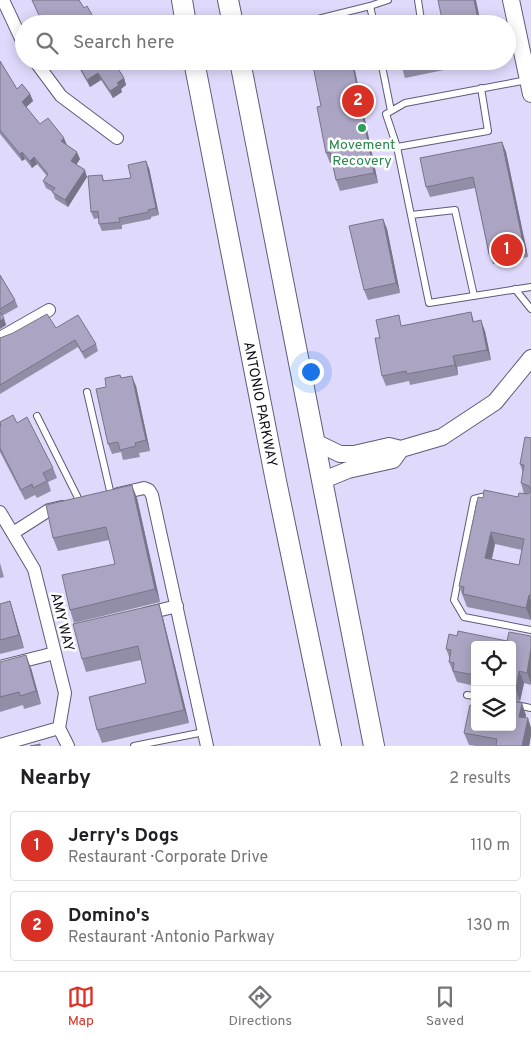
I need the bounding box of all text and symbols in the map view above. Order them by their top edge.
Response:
search box [15,15,516,70]
icon: search [33,29,61,57]
text: Search here [73,31,175,55]
pin: 2 [342,82,374,120]
marker: Movement Recovery [356,122,368,134]
place label: Movement Recovery [329,137,395,170]
pin: 1 [491,231,523,269]
street label: ANTONIO PARKWAY [239,340,280,468]
your location [298,359,324,385]
street label: AMY WAY [46,591,77,654]
map controls [471,641,516,731]
button: locate [471,641,516,686]
button: layers [471,686,516,731]
text: Nearby [20,765,91,792]
text: 2 results [449,769,511,789]
text: Jerry's Dogs [68,824,179,848]
text: 1 [34,836,40,856]
text: 110 m [470,836,510,856]
text: Restaurant · Corporate Drive [68,848,268,868]
text: Domino's [68,904,150,928]
text: 2 [32,916,42,936]
text: 130 m [467,916,510,936]
text: Restaurant · Antonio Parkway [68,928,275,948]
tab: Map [67,983,95,1030]
tab: Directions [228,983,292,1030]
tab: Saved [426,983,464,1030]

